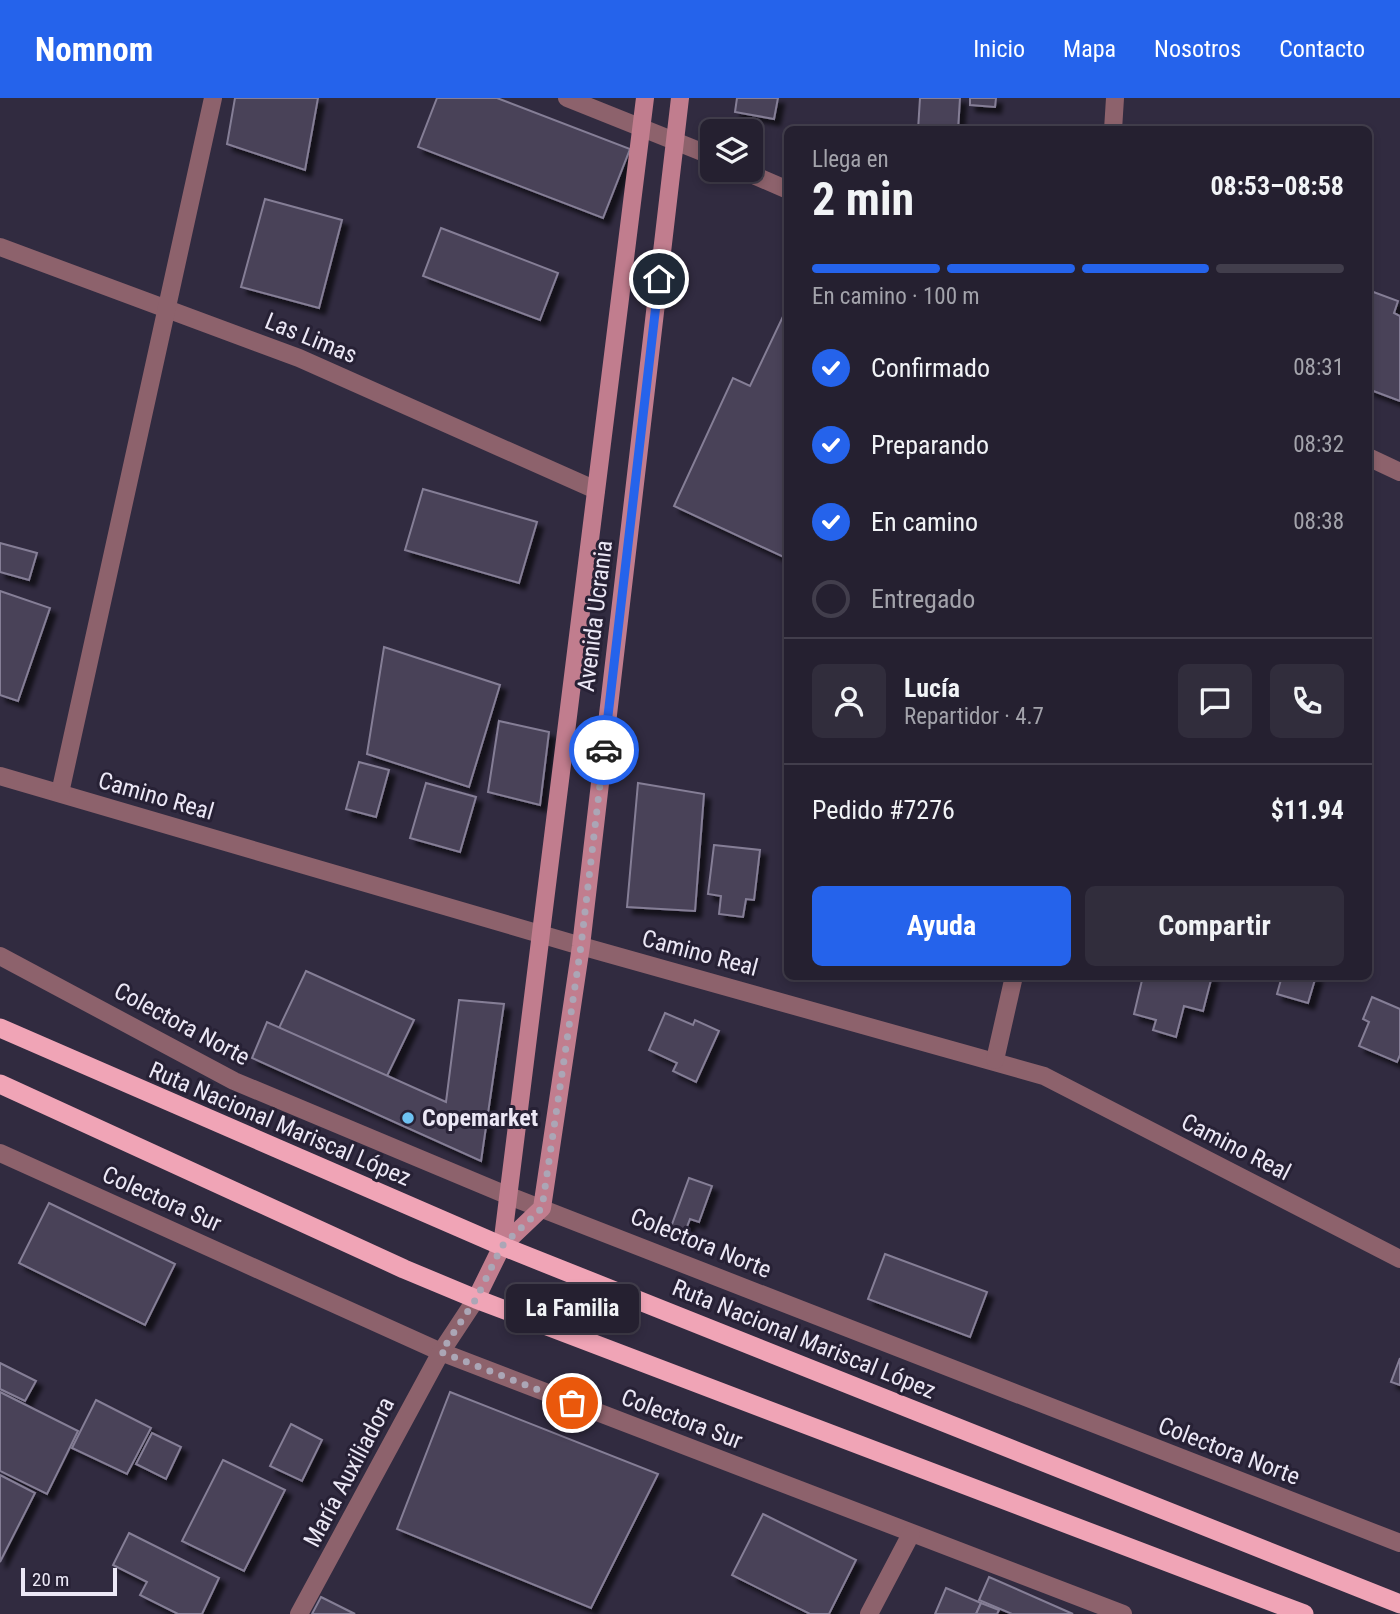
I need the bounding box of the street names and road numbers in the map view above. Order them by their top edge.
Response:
street label: Las Limas [261,307,361,369]
street label: Avenida Ucrania [572,539,618,693]
street label: Camino Real [95,766,217,826]
street label: Camino Real [639,924,761,982]
street label: Colectora Norte [109,977,255,1071]
street label: Ruta Nacional Mariscal López [145,1056,415,1192]
street label: Camino Real [1177,1108,1295,1186]
street label: Colectora Sur [98,1160,226,1238]
street label: Colectora Norte [626,1202,776,1284]
street label: Ruta Nacional Mariscal López [668,1273,940,1405]
street label: Colectora Sur [617,1383,747,1455]
street label: María Auxiliadora [298,1392,400,1552]
street label: Colectora Norte [1154,1411,1304,1491]

